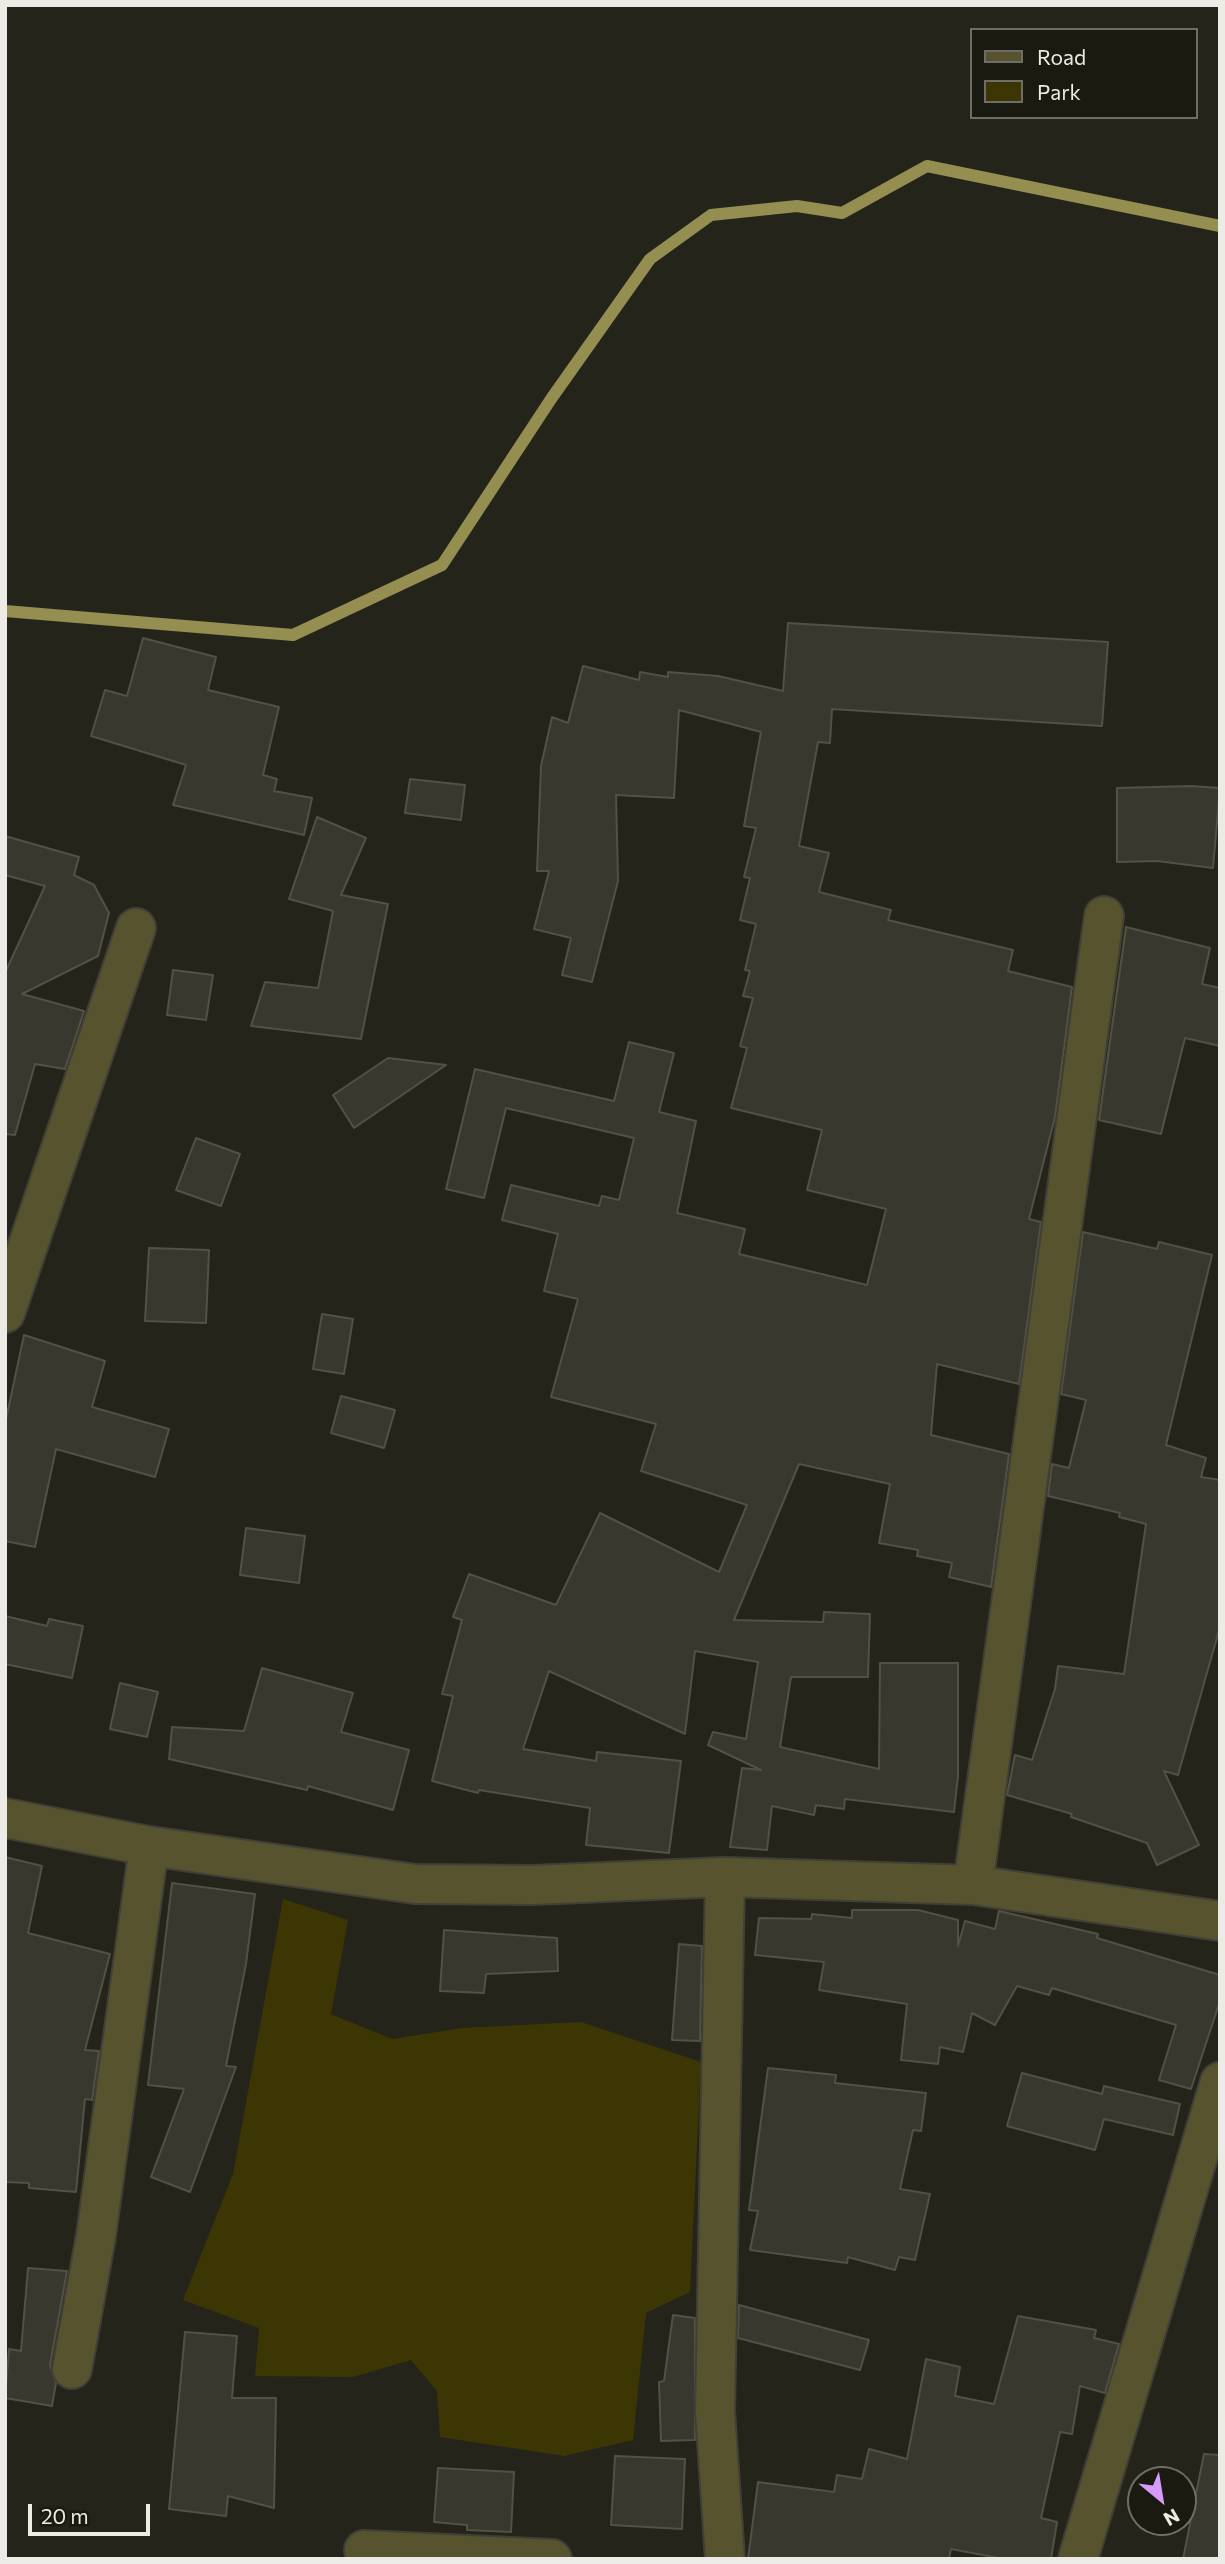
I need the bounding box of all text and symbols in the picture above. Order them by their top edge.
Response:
legend [970,28,1197,119]
text: Road [1037,44,1086,69]
text: Park [1037,79,1081,104]
north arrow [1127,2466,1197,2536]
scale bar [32,2490,154,2534]
text: 20 m [41,2503,89,2528]
text: N [1160,2504,1184,2531]

